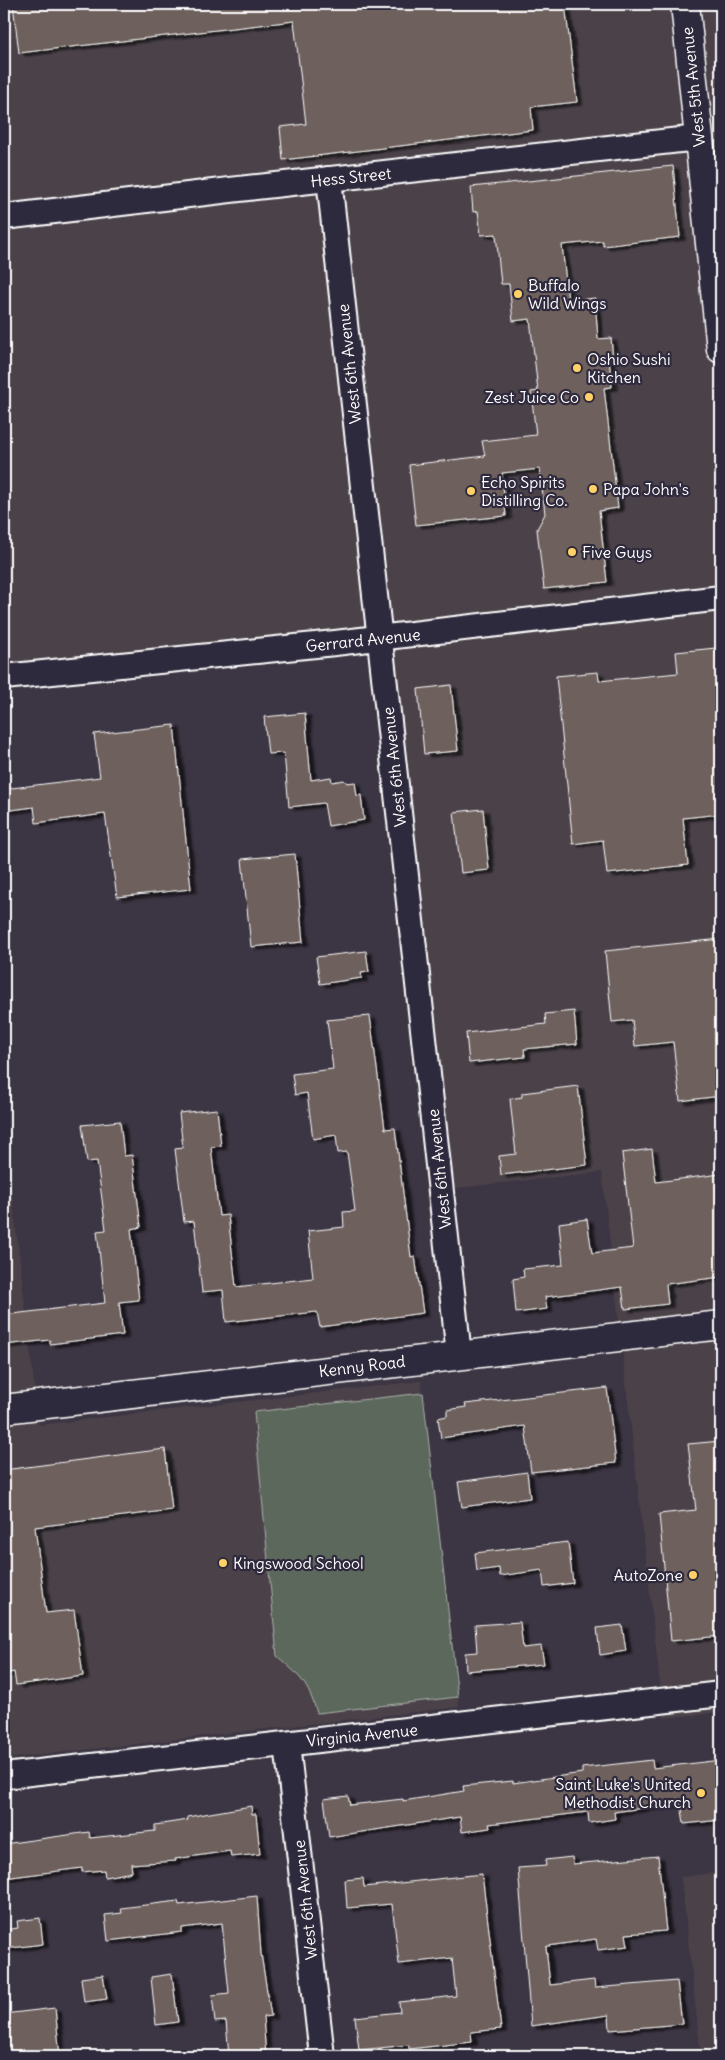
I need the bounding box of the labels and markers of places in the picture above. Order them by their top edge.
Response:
place label: Buffalo Wild Wings [528,275,607,313]
marker: Buffalo Wild Wings [512,288,524,300]
place label: Oshio Sushi Kitchen [587,349,671,387]
marker: Oshio Sushi Kitchen [571,362,583,374]
place label: Zest Juice Co [485,387,579,407]
marker: Zest Juice Co [583,391,595,403]
place label: Echo Spirits Distilling Co. [481,472,568,510]
place label: Papa John's [603,479,689,499]
marker: Papa John's [587,483,599,495]
marker: Echo Spirits Distilling Co. [465,485,477,497]
place label: Five Guys [582,542,652,562]
marker: Five Guys [566,546,578,558]
place label: Kingswood School [233,1553,364,1573]
marker: Kingswood School [217,1557,229,1569]
place label: AutoZone [614,1565,683,1585]
marker: AutoZone [687,1569,699,1581]
place label: Saint Luke's United Methodist Church [556,1774,691,1812]
marker: Saint Luke's United Methodist Church [695,1787,707,1799]

